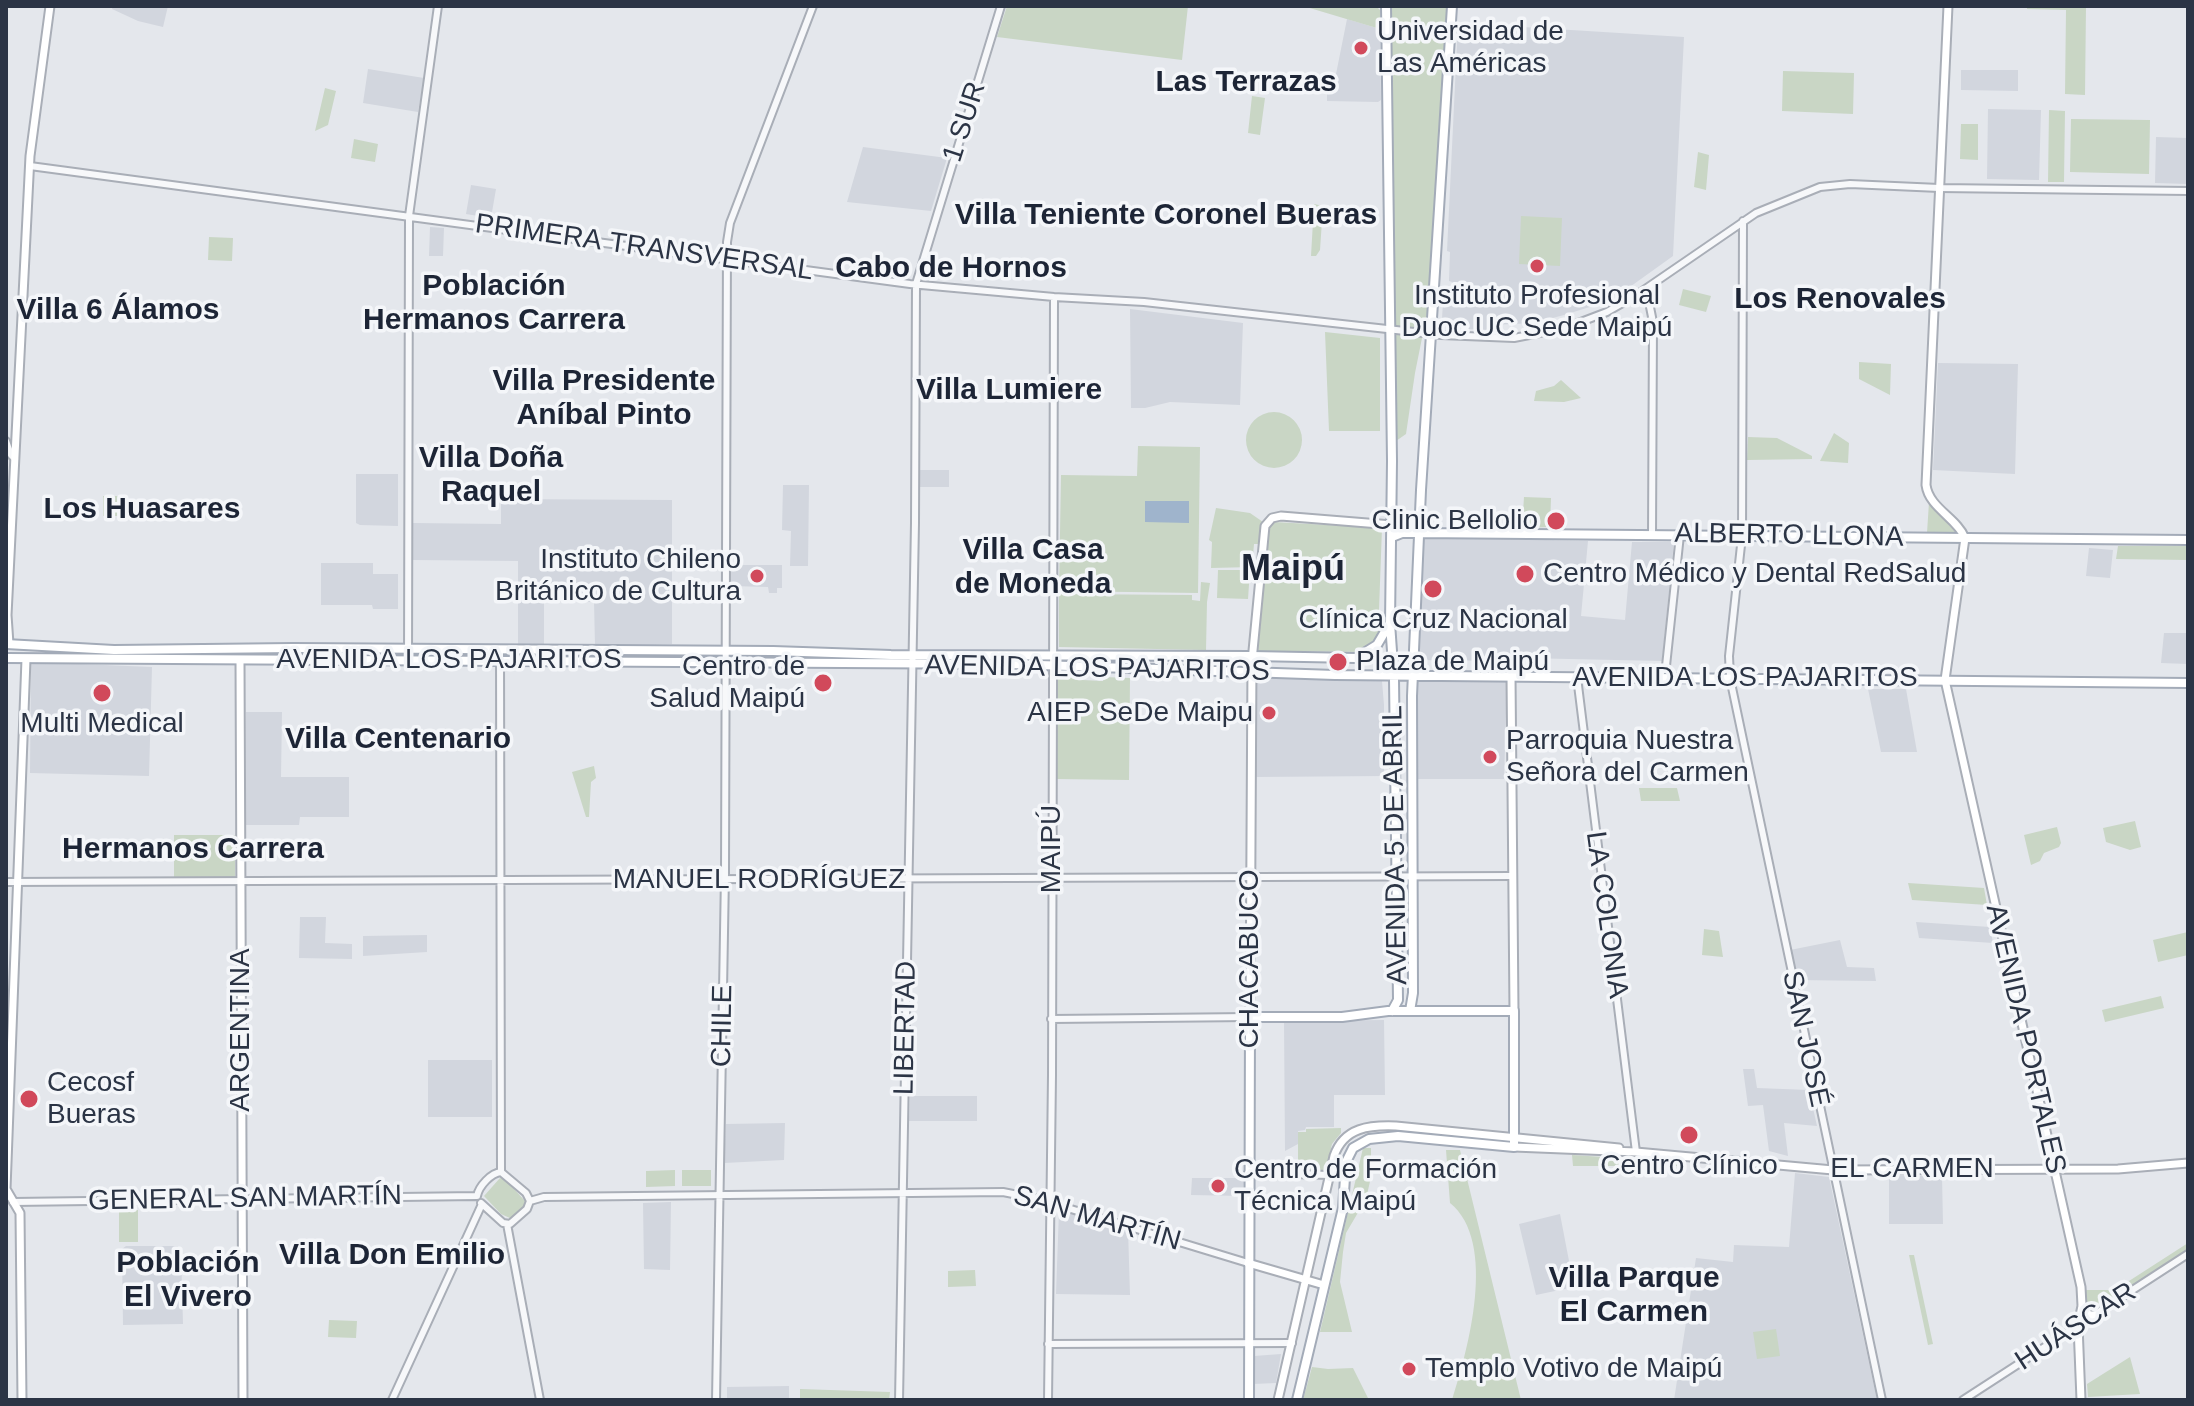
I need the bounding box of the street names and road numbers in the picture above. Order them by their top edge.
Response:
street label: 1 SUR [936,78,994,166]
street label: PRIMERA TRANSVERSAL [473,208,815,288]
street label: ALBERTO LLONA [1674,517,1904,555]
street label: AVENIDA LOS PAJARITOS [276,643,622,677]
street label: AVENIDA LOS PAJARITOS [924,649,1270,689]
street label: AVENIDA LOS PAJARITOS [1572,661,1918,695]
street label: AVENIDA 5 DE ABRIL [1377,705,1415,985]
street label: MAIPÚ [1035,805,1069,893]
street label: LA COLONIA [1578,829,1634,1001]
street label: MANUEL RODRÍGUEZ [613,863,905,897]
street label: CHACABUCO [1233,870,1267,1048]
street label: AVENIDA PORTALES [1978,901,2072,1177]
street label: ARGENTINA [224,948,258,1112]
street label: LIBERTAD [888,961,924,1095]
street label: SAN JOSÉ [1774,968,1836,1110]
street label: CHILE [705,984,741,1068]
street label: EL CARMEN [1830,1152,1994,1186]
street label: GENERAL SAN MARTÍN [88,1179,402,1219]
street label: SAN MARTÍN [1010,1179,1184,1259]
street label: HUÁSCAR [2009,1276,2143,1378]

